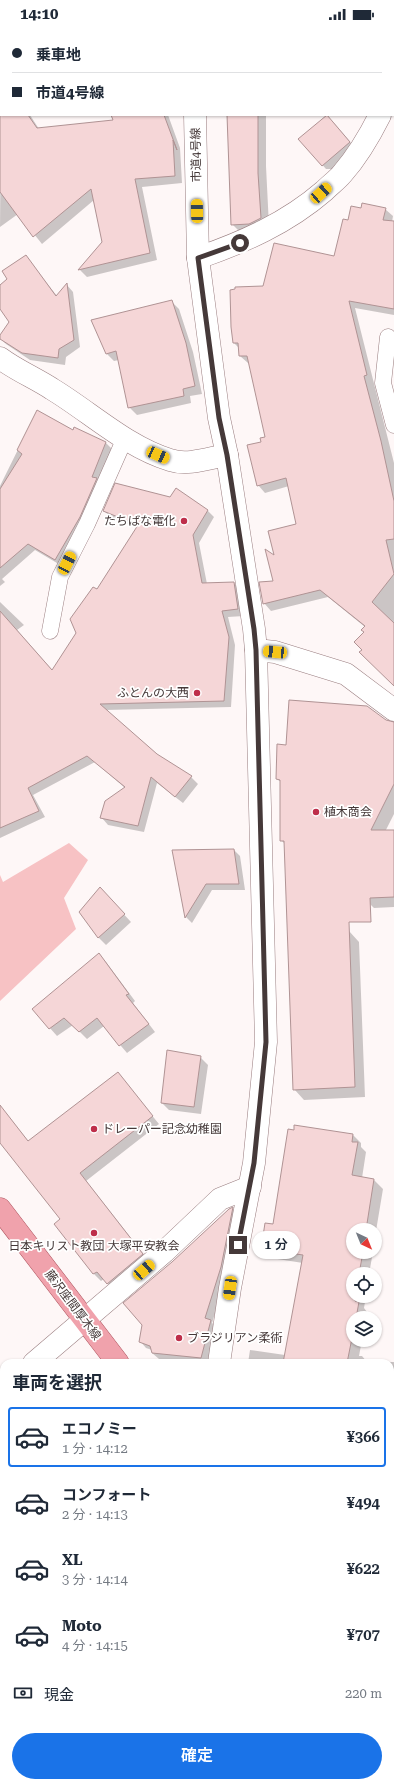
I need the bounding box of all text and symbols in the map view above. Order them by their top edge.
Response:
text: 14:10 [20,5,58,23]
text: 乗車地 [36,46,81,64]
text: 市道4号線 [36,84,104,102]
street label: 市道4号線 [189,128,203,182]
car [308,181,334,205]
car [191,199,203,223]
route start [231,234,249,252]
car [145,445,171,465]
place label: たちばな電化 [104,514,176,528]
marker: たちばな電化 [179,516,189,526]
car [56,550,78,576]
car [263,645,287,659]
place label: ふとんの大西 [117,686,189,700]
marker: ふとんの大西 [192,688,202,698]
place label: 植木商会 [324,805,372,819]
marker: 植木商会 [311,807,321,817]
place label: ドレーパー記念幼稚園 [102,1122,222,1136]
marker: ドレーパー記念幼稚園 [89,1124,99,1134]
north arrow [346,1223,382,1259]
map controls [346,1223,382,1347]
marker: 日本キリスト教団 大塚平安教会 [89,1228,99,1238]
callout: 1 分 [252,1231,300,1259]
route end [229,1236,247,1254]
text: 1 分 [264,1237,288,1252]
place label: 日本キリスト教団 大塚平安教会 [8,1239,180,1253]
car [131,1258,157,1282]
street label: 藤沢座間厚木線 [42,1267,104,1343]
button: locate [346,1267,382,1303]
car [222,1275,238,1301]
button: layers [346,1311,382,1347]
place label: ブラジリアン柔術 [187,1331,282,1345]
marker: ブラジリアン柔術 [174,1333,184,1343]
text: 車両を選択 [12,1372,102,1393]
icon: car [14,1419,50,1455]
text: エコノミー [62,1420,137,1438]
text: ¥366 [346,1428,380,1446]
text: 1 分 · 14:12 [62,1441,128,1456]
icon: car [14,1485,50,1521]
text: コンフォート [62,1486,152,1504]
text: ¥494 [346,1494,380,1512]
text: 2 分 · 14:13 [62,1507,128,1522]
icon: car [14,1551,50,1587]
text: XL [62,1551,83,1569]
text: ¥622 [346,1560,380,1578]
text: 3 分 · 14:14 [62,1572,128,1587]
icon: car [14,1617,50,1653]
text: Moto [62,1617,102,1635]
text: ¥707 [346,1626,380,1644]
text: 4 分 · 14:15 [62,1638,128,1653]
icon: cash [12,1682,34,1704]
text: 現金 [44,1686,74,1704]
text: 220 m [345,1686,382,1701]
button: 確定 [12,1733,382,1779]

